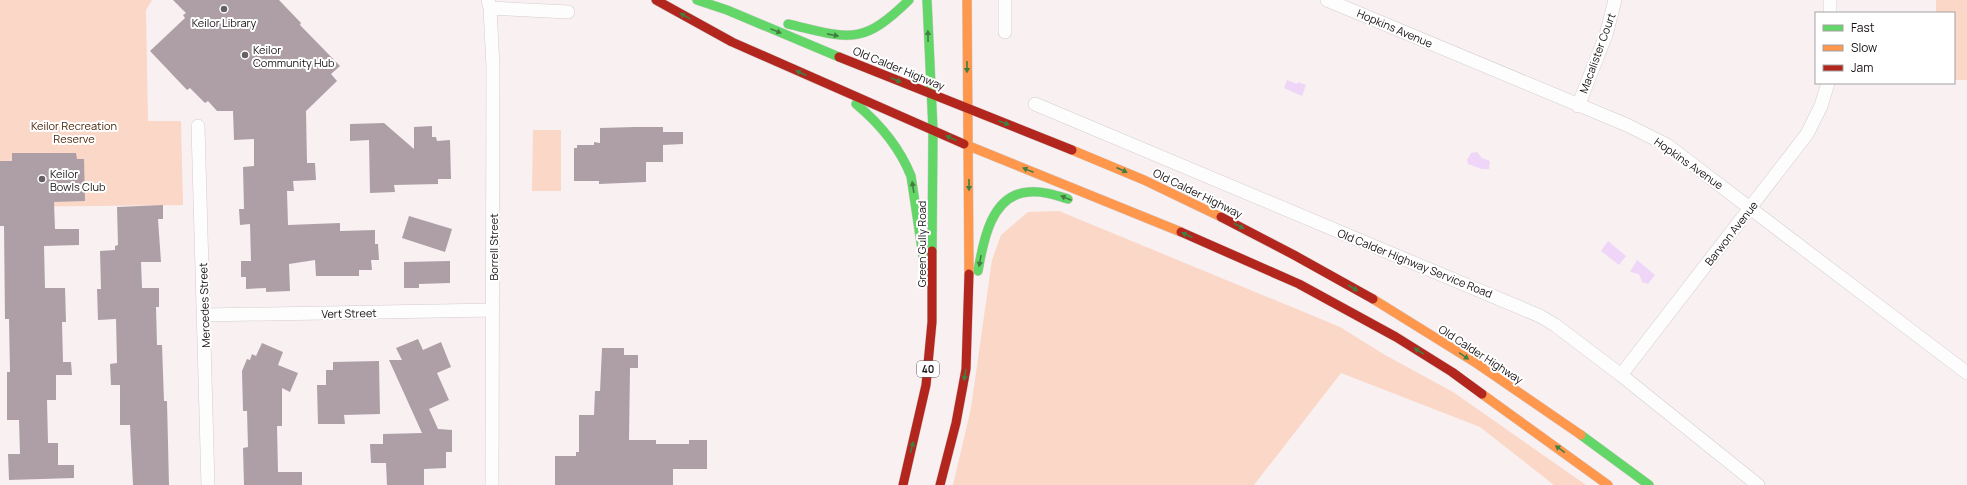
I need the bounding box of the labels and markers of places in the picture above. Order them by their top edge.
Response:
marker: Keilor Library [219,4,229,14]
place label: Keilor Library [192,15,256,30]
place label: Keilor Community Hub [253,42,335,70]
marker: Keilor Community Hub [240,50,250,60]
place label: Keilor Bowls Club [50,166,106,194]
marker: Keilor Bowls Club [37,174,47,184]

